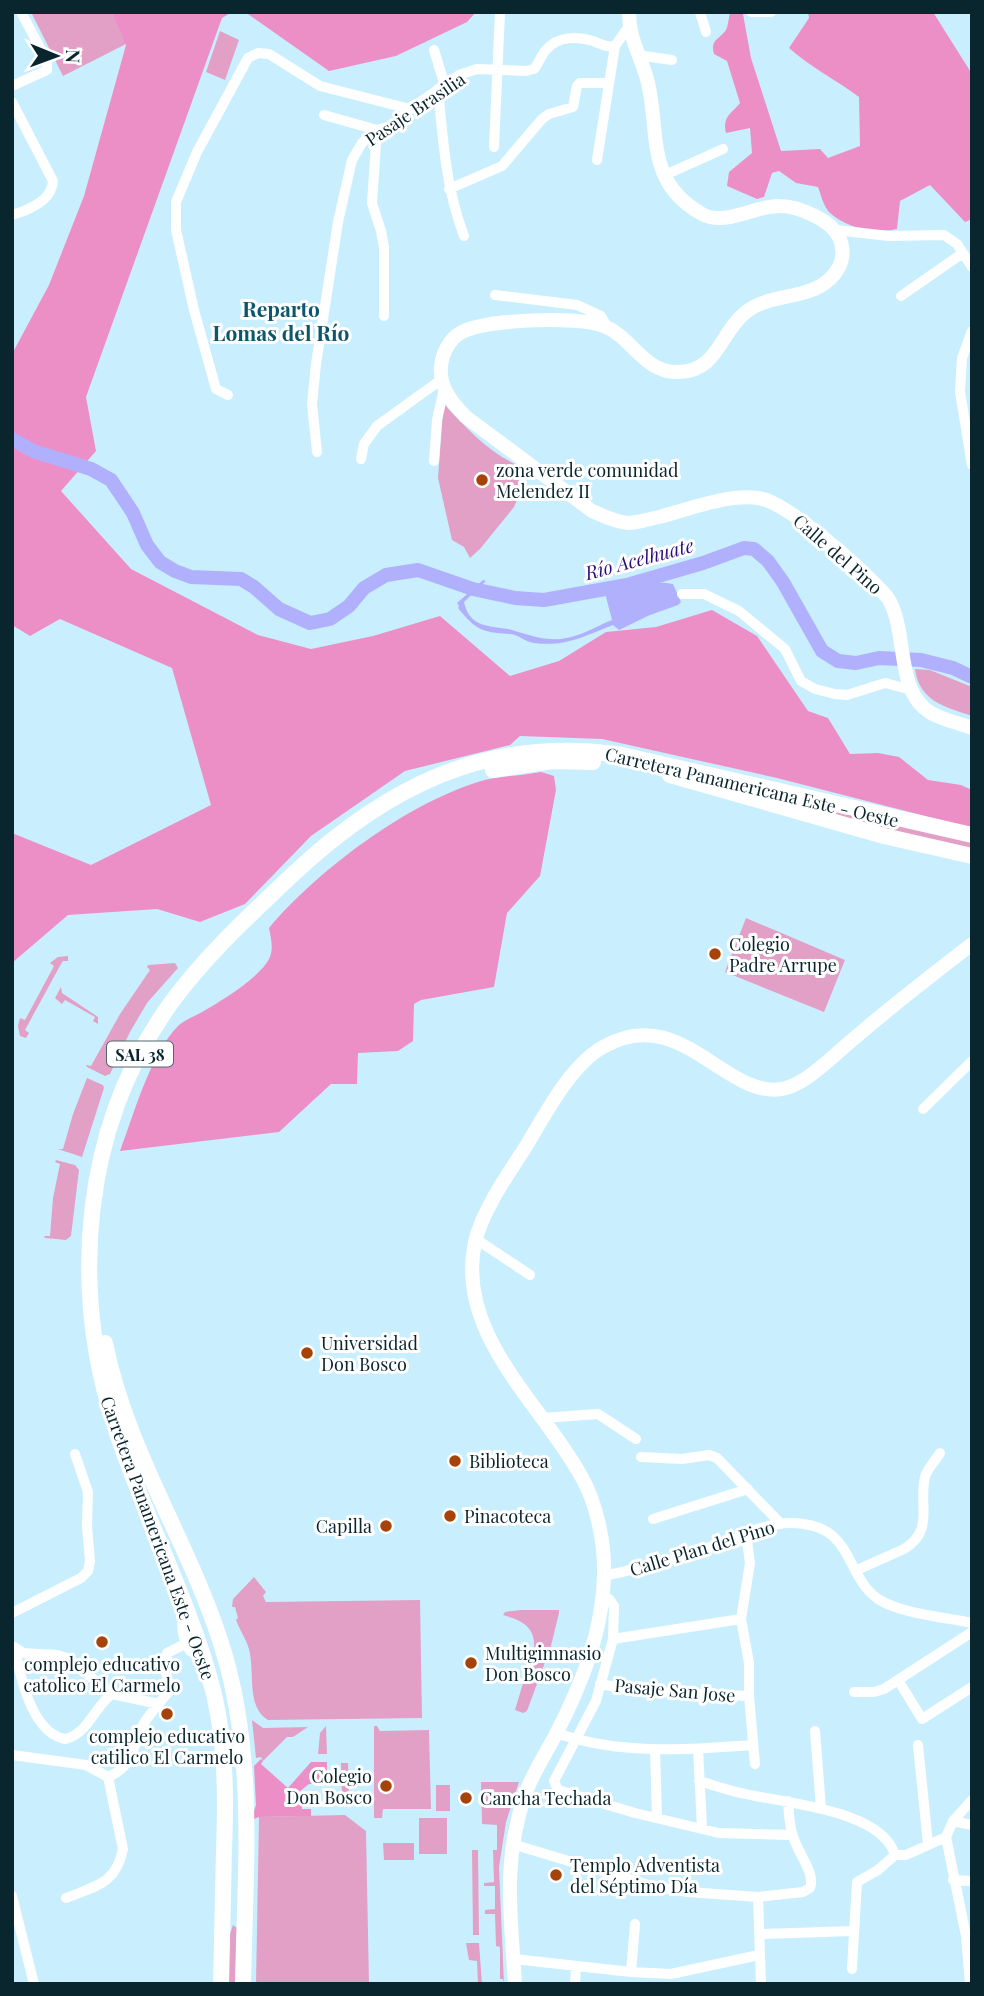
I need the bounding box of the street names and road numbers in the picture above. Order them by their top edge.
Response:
street label: Pasaje Brasilia [360,67,470,151]
street label: Calle del Pino [788,509,888,599]
street label: Carretera Panamericana Este - Oeste [603,742,901,832]
road number: SAL 38 [107,1042,173,1066]
street label: Carretera Panamericana Este - Oeste [95,1393,221,1683]
street label: Calle Plan del Pino [627,1515,778,1581]
street label: Pasaje San Jose [614,1673,736,1707]

